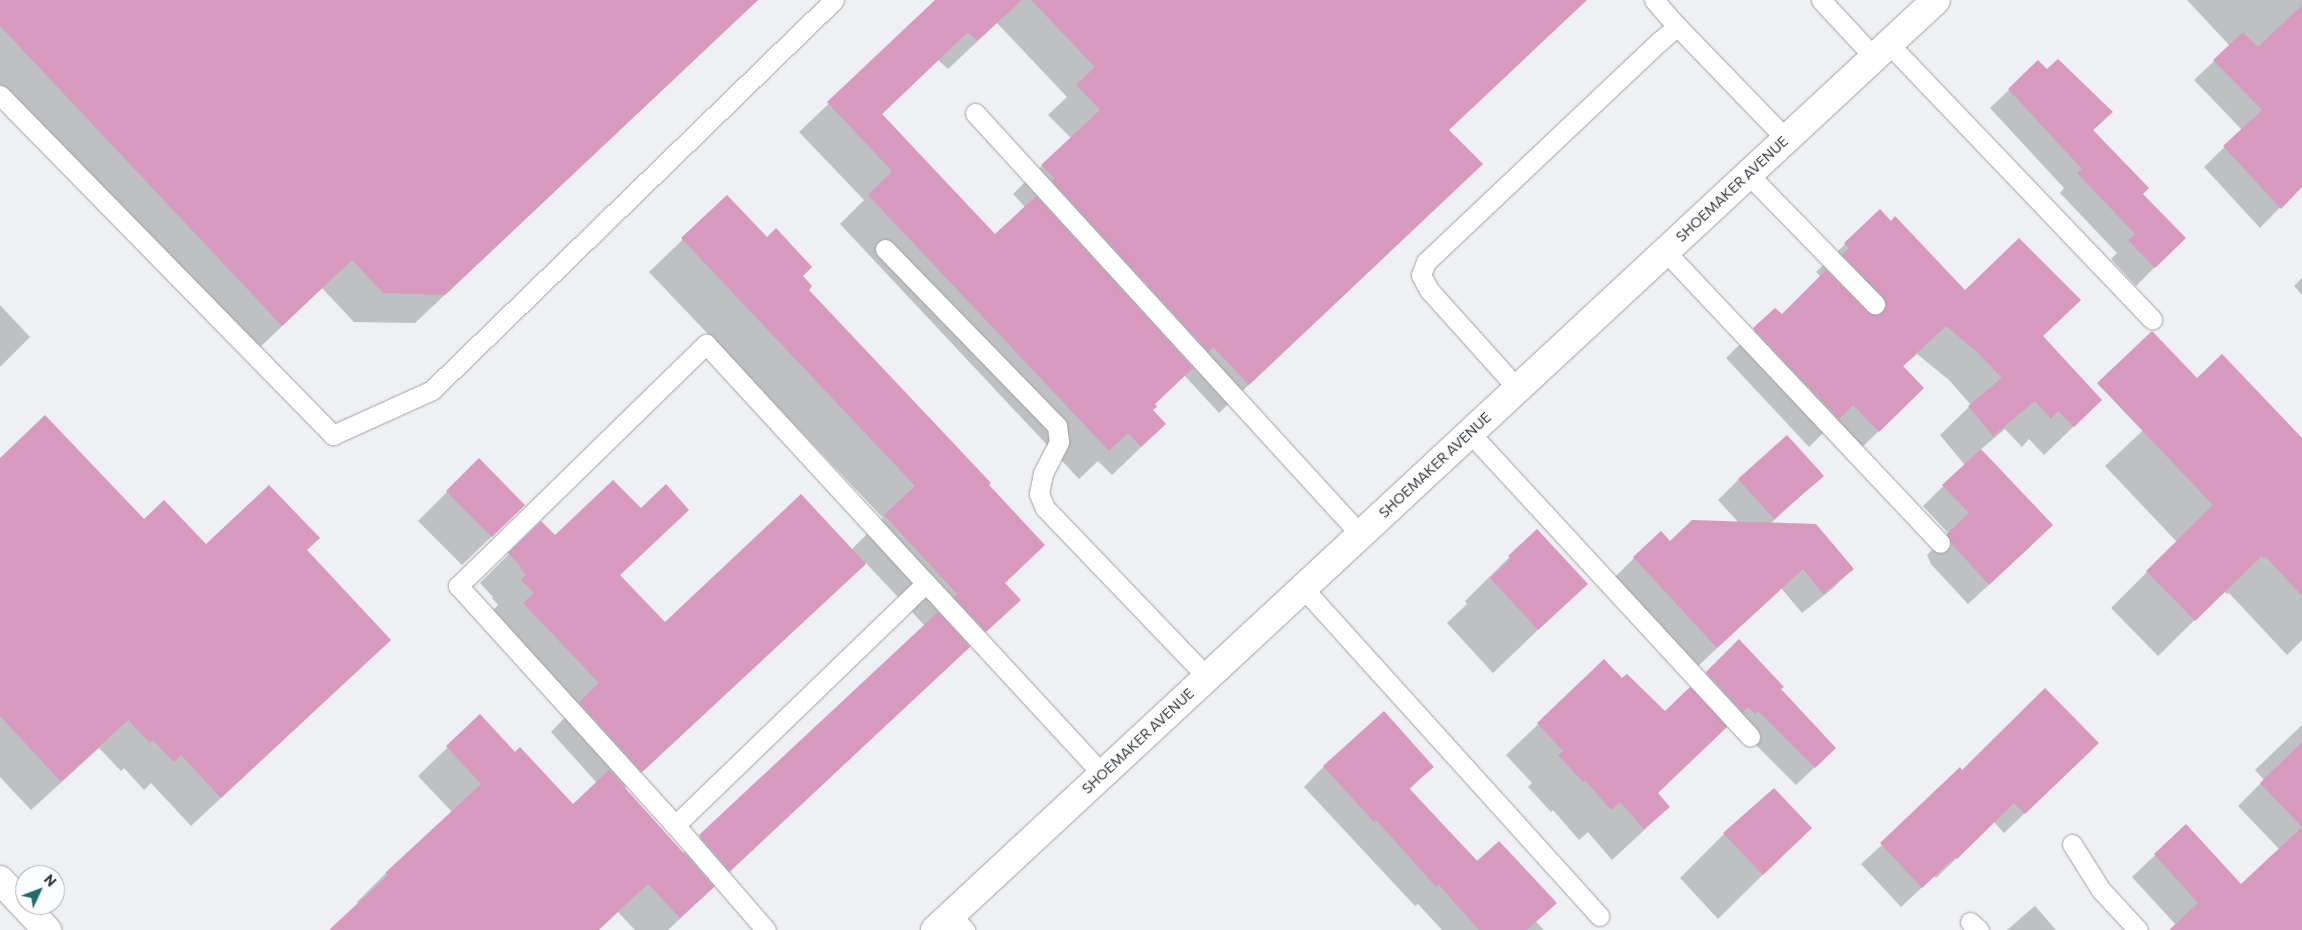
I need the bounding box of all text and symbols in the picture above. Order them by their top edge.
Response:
street label: SHOEMAKER AVENUE [1673,133,1791,245]
street label: SHOEMAKER AVENUE [1376,409,1494,521]
street label: SHOEMAKER AVENUE [1079,685,1197,797]
north arrow [15,865,65,915]
text: N [41,870,60,890]

